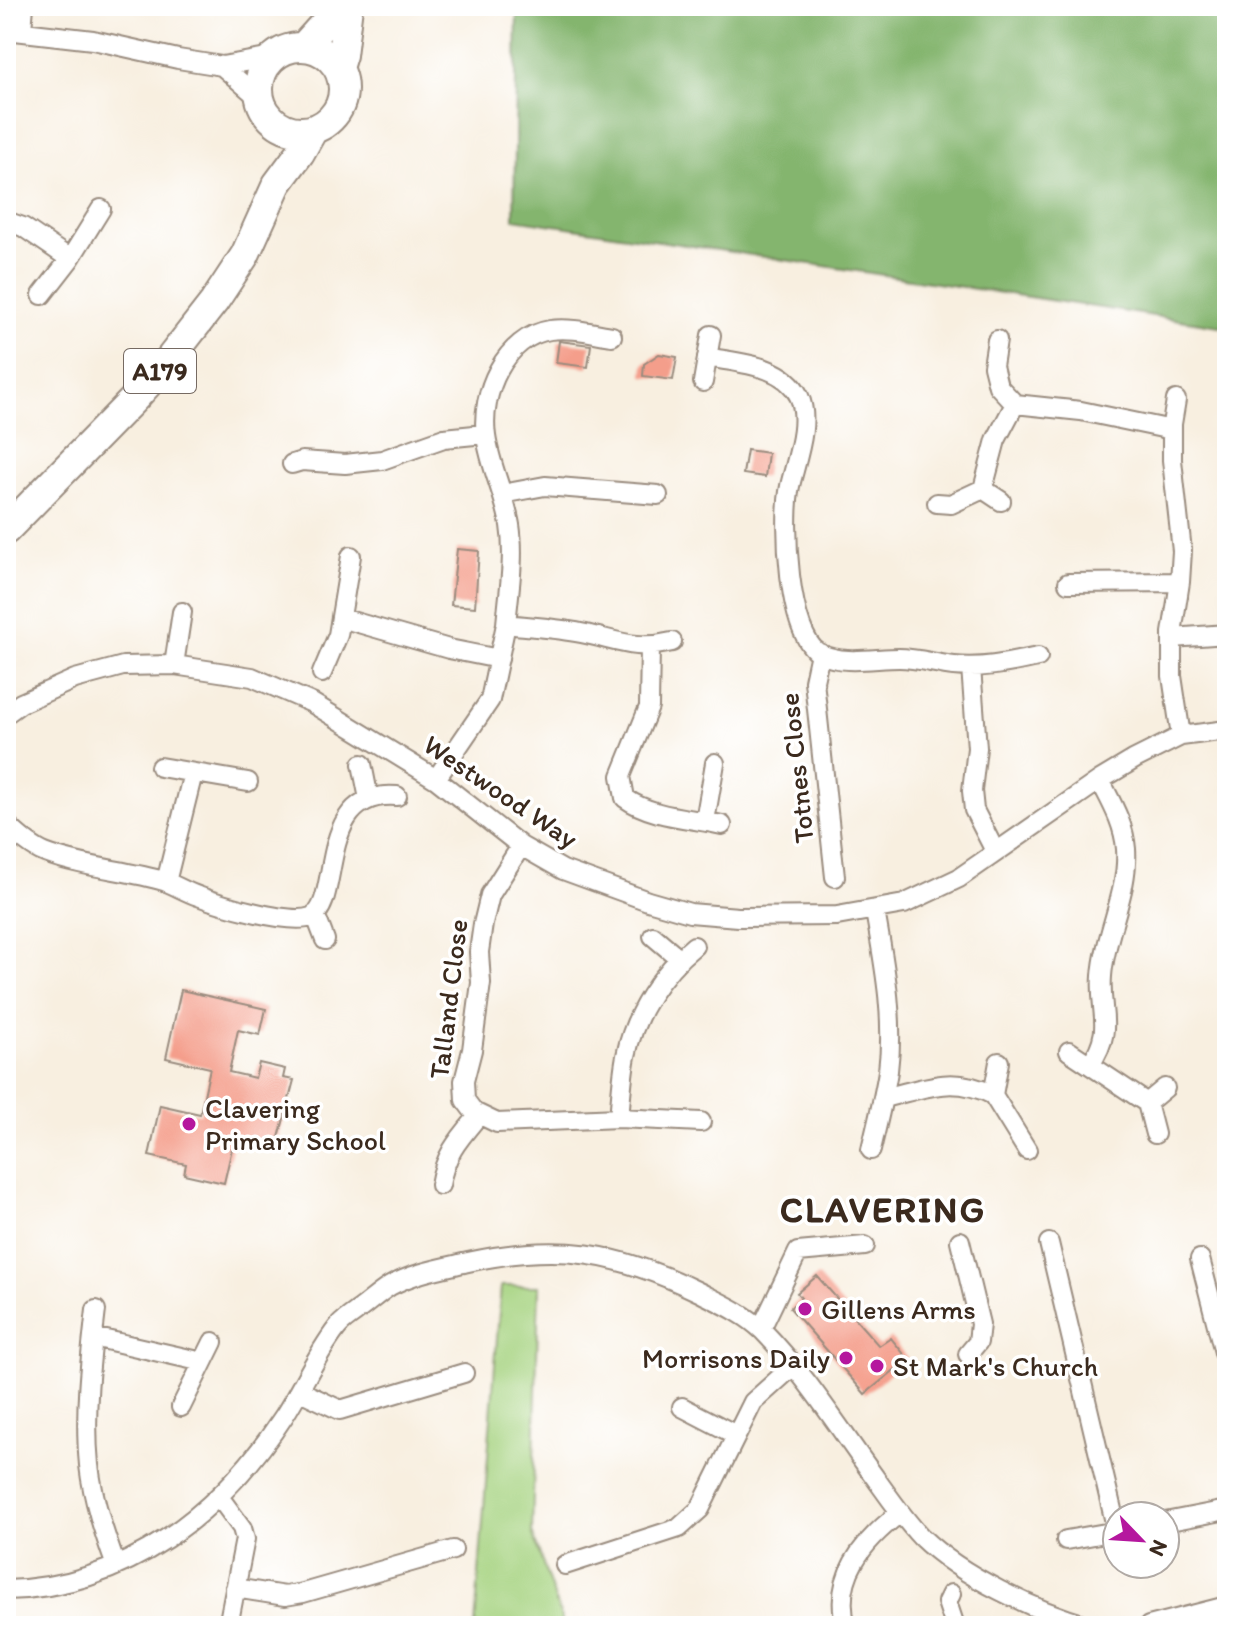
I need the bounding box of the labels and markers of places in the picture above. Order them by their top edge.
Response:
place label: Clavering Primary School [205,1091,386,1157]
marker: Clavering Primary School [180,1115,198,1133]
place label: Gillens Arms [821,1292,976,1326]
marker: Gillens Arms [796,1300,814,1318]
place label: Morrisons Daily [642,1341,830,1375]
marker: Morrisons Daily [837,1349,855,1367]
place label: St Mark's Church [893,1349,1098,1383]
marker: St Mark's Church [868,1357,886,1375]

